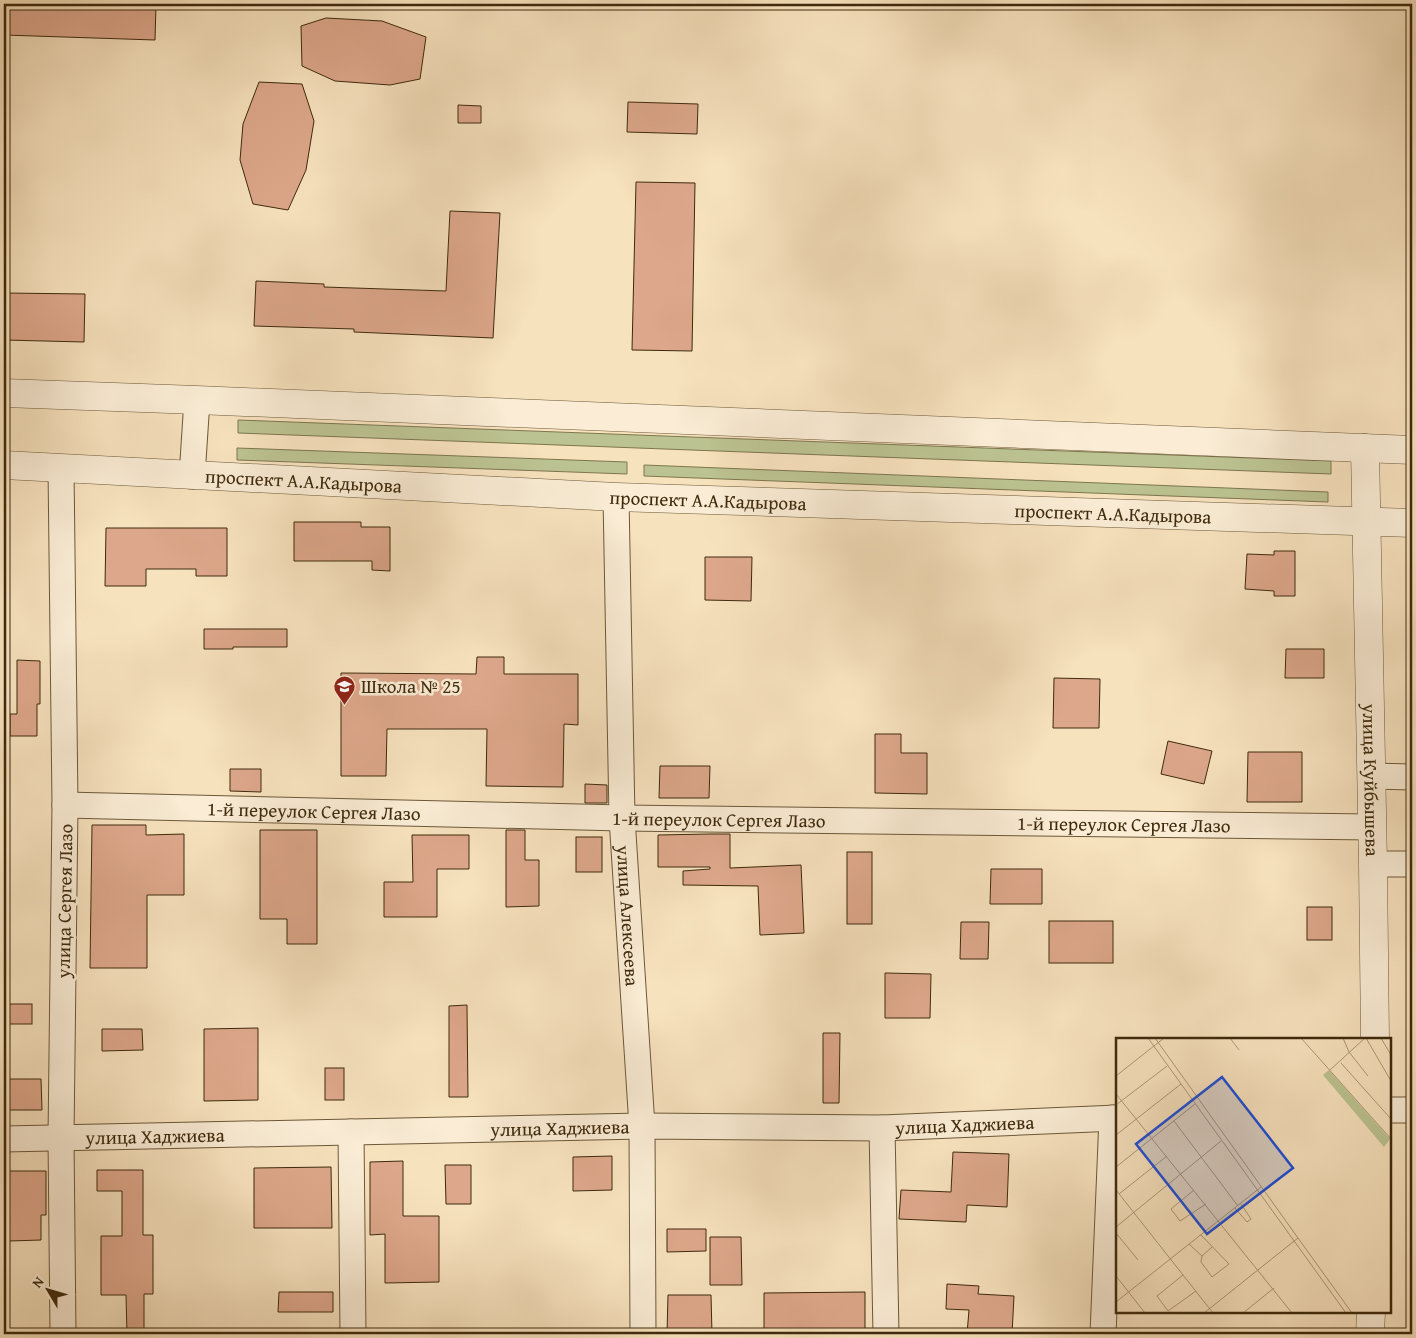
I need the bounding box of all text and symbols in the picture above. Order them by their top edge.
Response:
street label: проспект А.А.Кадырова [204,462,403,500]
street label: проспект А.А.Кадырова [609,483,807,517]
street label: проспект А.А.Кадырова [1014,496,1212,530]
place label: Школа № 25 [361,672,461,700]
school or university icon: Школа № 25 [333,674,357,705]
street label: улица Куйбышева [1356,702,1387,857]
street label: 1-й переулок Сергея Лазо [207,794,421,827]
street label: 1-й переулок Сергея Лазо [612,804,826,834]
street label: 1-й переулок Сергея Лазо [1017,809,1231,839]
street label: улица Сергея Лазо [49,823,79,980]
street label: улица Алексеева [610,843,647,987]
inset map [1116,1038,1391,1313]
street label: улица Хаджиева [894,1108,1035,1141]
street label: улица Хаджиева [489,1112,630,1143]
street label: улица Хаджиева [84,1121,225,1151]
north arrow [22,1266,72,1316]
text: N [27,1272,49,1292]

